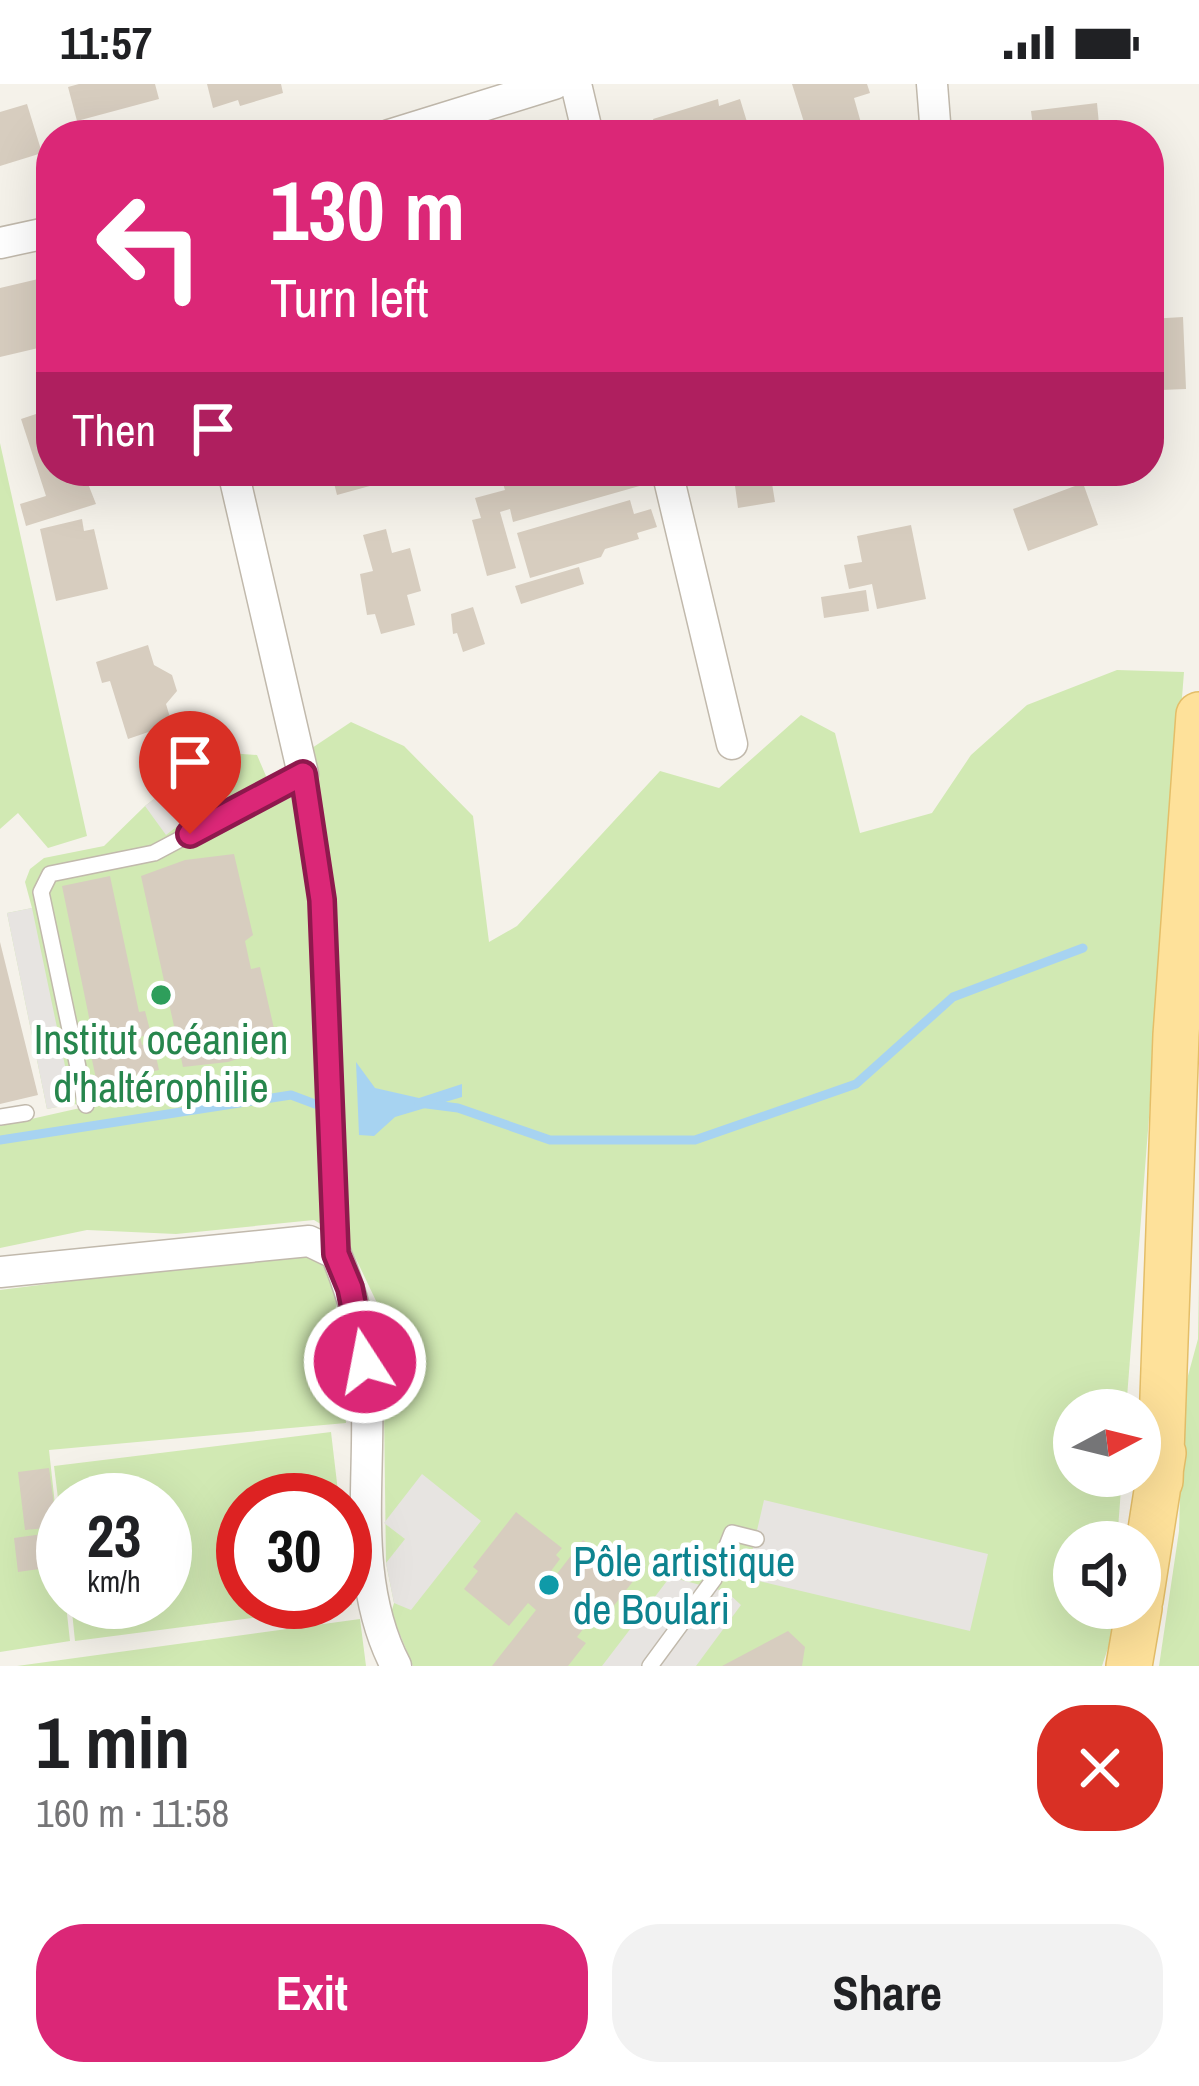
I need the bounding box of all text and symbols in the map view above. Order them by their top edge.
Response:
text: 11:57 [60,12,152,73]
text: 130 m [270,153,465,266]
icon: left [72,168,228,324]
text: Turn left [270,261,429,334]
icon: arrive [180,396,246,462]
text: Then [72,399,156,460]
pin [139,711,241,834]
icon: arrive [157,729,223,795]
marker: Institut océanien d'haltérophilie [148,982,174,1008]
place label: Institut océanien d'haltérophilie [34,1011,288,1115]
position arrow [302,1299,428,1425]
north arrow [1053,1389,1161,1497]
map controls [1053,1389,1161,1629]
speed limit sign: 30 [216,1473,372,1629]
text: 23 [87,1495,141,1576]
button: sound [1053,1521,1161,1629]
place label: Pôle artistique de Boulari [573,1533,795,1637]
text: km/h [87,1561,141,1601]
marker: Pôle artistique de Boulari [536,1572,562,1598]
text: 1 min [36,1693,190,1790]
button: close [1037,1705,1163,1831]
text: 160 m · 11:58 [36,1787,229,1839]
button: Exit [36,1924,588,2062]
button: Share [612,1924,1163,2062]

